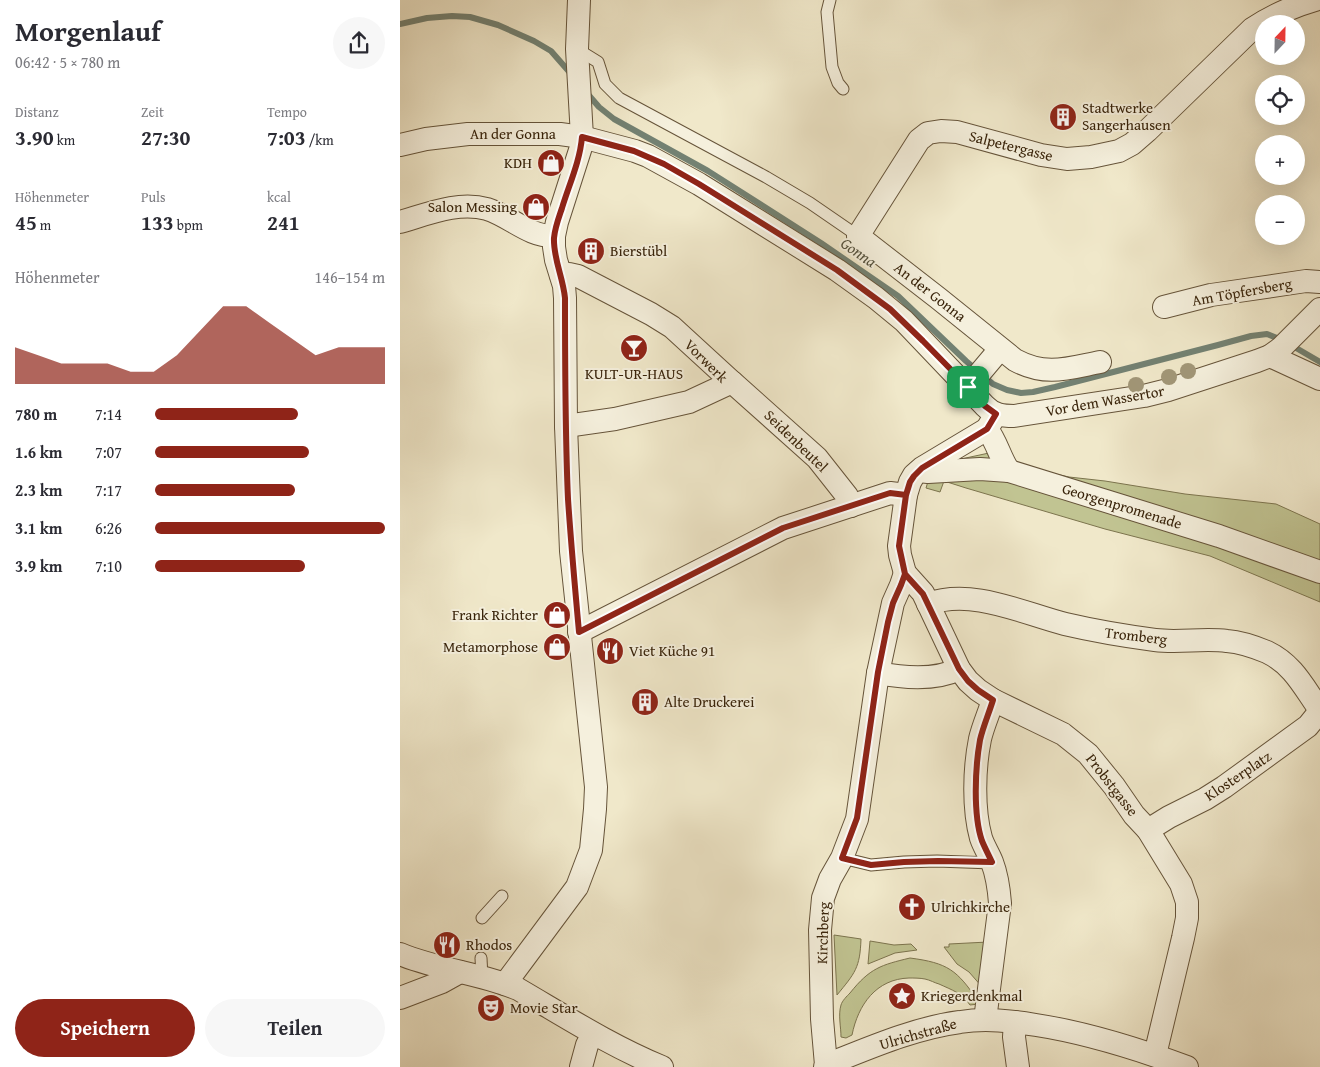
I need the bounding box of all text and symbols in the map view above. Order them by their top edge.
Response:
text: Morgenlauf [15,10,161,51]
north arrow [1255,15,1305,65]
map controls [1255,15,1305,245]
button: share [333,17,385,69]
text: 06:42 · 5 × 780 m [15,50,120,74]
button: locate [1255,75,1305,125]
place label: Stadtwerke Sangerhausen [1082,97,1171,135]
text: Distanz [15,102,59,122]
text: Zeit [141,102,164,122]
text: Tempo [267,102,307,122]
building icon: Stadtwerke Sangerhausen [1048,102,1078,132]
text: 3.90 [15,122,54,153]
text: 27:30 [141,122,190,153]
text: 7:03 [267,122,306,153]
street label: An der Gonna [470,123,556,144]
street label: Salpetergasse [967,125,1055,166]
text: km [54,130,75,150]
text: /km [306,130,334,150]
button: + [1255,135,1305,185]
shop icon: KDH [536,148,566,178]
place label: KDH [504,152,532,173]
text: Höhenmeter [15,187,89,207]
text: Puls [141,187,166,207]
text: kcal [267,187,291,207]
shop icon: Salon Messing [521,192,551,222]
button: − [1255,195,1305,245]
place label: Salon Messing [428,196,518,217]
text: 45 [15,207,37,238]
text: 133 [141,207,174,238]
text: 241 [267,207,300,238]
text: m [37,215,51,235]
text: bpm [174,215,203,235]
water label: Gonna [836,231,882,273]
building icon: Bierstübl [576,236,606,266]
place label: Bierstübl [610,240,667,261]
street label: An der Gonna [890,257,971,326]
text: Höhenmeter [15,265,100,289]
text: 146–154 m [315,265,385,289]
street label: Am Töpfersberg [1190,272,1294,311]
bar icon: KULT-UR-HAUS [619,333,649,363]
street label: Vorwerk [680,334,733,387]
place label: KULT-UR-HAUS [585,363,683,384]
pin [947,366,989,408]
icon: arrive [954,373,982,401]
street label: Vor dem Wassertor [1044,380,1166,421]
text: 780 m [15,402,57,426]
text: 7:14 [95,402,122,426]
street label: Seidenbeutel [760,405,833,477]
text: 1.6 km [15,440,62,464]
text: 7:07 [95,440,122,464]
street label: Georgenpromenade [1060,477,1185,534]
text: 2.3 km [15,478,62,502]
text: 7:17 [95,478,122,502]
text: 3.1 km [15,516,62,540]
text: 6:26 [95,516,122,540]
text: 3.9 km [15,554,62,578]
text: 7:10 [95,554,122,578]
shop icon: Frank Richter [542,600,572,630]
place label: Frank Richter [452,604,538,625]
street label: Tromberg [1104,621,1169,650]
shop icon: Metamorphose [542,632,572,662]
place label: Metamorphose [443,636,538,657]
restaurant icon: Viet Küche 91 [595,636,625,666]
place label: Viet Küche 91 [629,640,715,661]
building icon: Alte Druckerei [630,687,660,717]
place label: Alte Druckerei [664,691,754,712]
street label: Klosterplatz [1200,745,1276,806]
street label: Probstgasse [1081,749,1144,820]
church icon: Ulrichkirche [897,892,927,922]
place label: Ulrichkirche [931,896,1010,917]
street label: Kirchberg [811,901,834,965]
restaurant icon: Rhodos [432,930,462,960]
place label: Rhodos [466,934,512,955]
place icon: Kriegerdenkmal [887,981,917,1011]
place label: Kriegerdenkmal [921,985,1022,1006]
theatre icon: Movie Star [476,993,506,1023]
place label: Movie Star [510,997,578,1018]
button: Speichern [15,999,195,1057]
button: Teilen [205,999,385,1057]
street label: Ulrichstraße [877,1012,959,1055]

